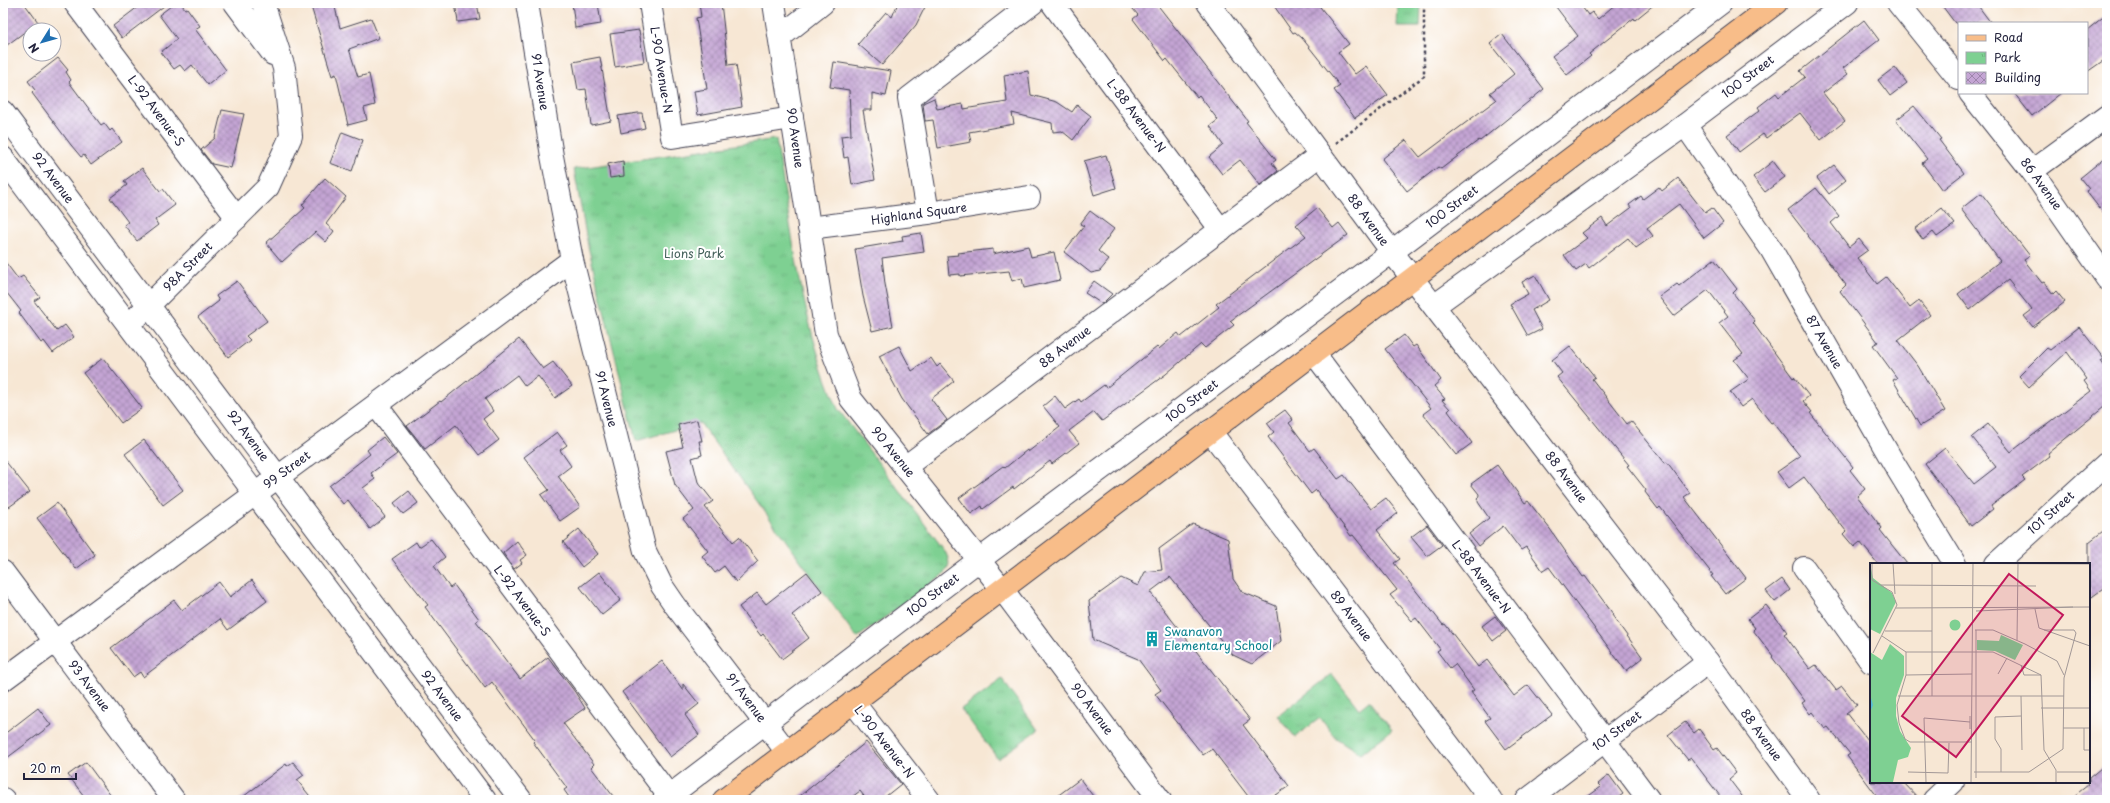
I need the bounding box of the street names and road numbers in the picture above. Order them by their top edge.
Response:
street label: L-90 Avenue-N [646,25,678,115]
street label: 100 Street [1717,50,1777,102]
street label: 91 Avenue [528,52,554,112]
street label: L-92 Avenue-S [124,71,190,150]
street label: L-88 Avenue-N [1103,75,1170,156]
street label: 90 Avenue [783,107,809,170]
street label: 92 Avenue [29,148,79,207]
street label: 86 Avenue [2017,154,2067,214]
street label: 100 Street [1421,180,1481,232]
street label: 88 Avenue [1344,190,1394,250]
street label: Highland Square [870,197,968,229]
street label: 98A Street [159,237,216,295]
street label: 87 Avenue [1802,311,1848,372]
street label: 88 Avenue [1035,320,1094,372]
street label: 91 Avenue [591,369,623,429]
street label: 100 Street [1161,374,1221,426]
street label: 92 Avenue [224,406,274,465]
street label: 90 Avenue [868,422,920,481]
street label: 99 Street [259,446,314,492]
street label: 88 Avenue [1541,447,1593,506]
street label: 101 Street [2023,486,2078,538]
street label: L-88 Avenue-N [1448,536,1515,617]
street label: L-92 Avenue-S [490,561,556,640]
street label: 100 Street [902,568,962,620]
street label: 89 Avenue [1327,586,1377,645]
street label: 93 Avenue [65,656,115,715]
street label: 92 Avenue [418,666,468,725]
street label: 91 Avenue [722,669,771,726]
street label: 90 Avenue [1067,679,1119,738]
street label: L-90 Avenue-N [851,701,919,782]
street label: 88 Avenue [1737,705,1787,765]
street label: 101 Street [1588,706,1645,755]

